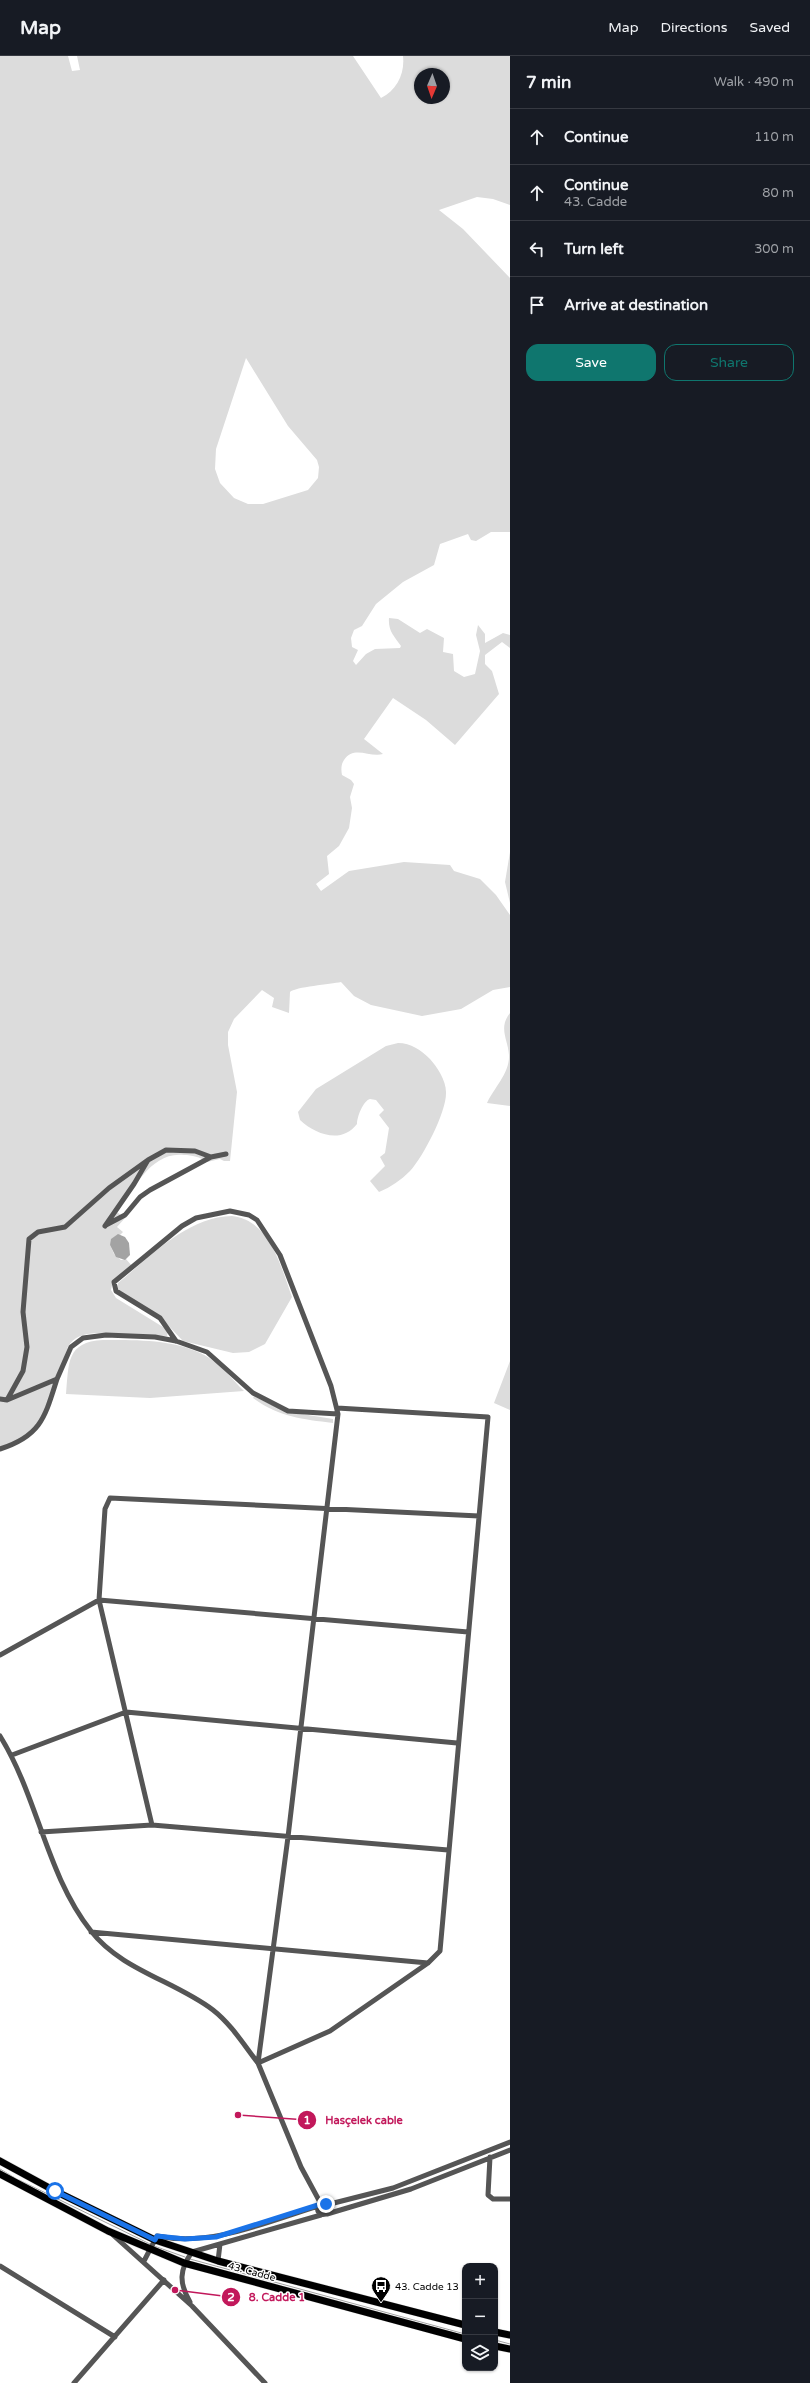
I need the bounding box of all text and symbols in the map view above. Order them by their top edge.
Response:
text: Map [20,17,61,39]
text: Map [608,19,639,36]
text: Directions [661,19,728,36]
text: Saved [750,19,790,36]
north arrow [414,68,450,104]
text: 7 min [526,72,571,93]
text: Walk · 490 m [714,74,794,90]
icon: ahead [526,126,548,148]
text: Continue [564,128,628,146]
text: 110 m [754,129,794,145]
text: Continue [564,176,628,194]
icon: ahead [526,182,548,204]
text: 80 m [762,185,794,201]
text: 43. Cadde [564,194,627,210]
icon: left [526,238,548,260]
text: Turn left [564,240,624,258]
text: 300 m [754,241,794,257]
icon: arrive [526,294,548,316]
text: Arrive at destination [564,296,708,314]
button: Save [526,344,656,381]
button: Share [664,344,794,381]
callout: Hasçelek cable [297,2109,411,2132]
text: 1 [303,2113,311,2127]
text: Hasçelek cable [325,2114,404,2128]
route start [46,2182,64,2200]
route end [317,2195,335,2213]
street label: 43. Cadde [227,2260,277,2284]
map controls [462,2263,498,2371]
button: + [462,2263,498,2299]
bus stop icon: 43. Cadde 13 [370,2275,392,2303]
place label: 43. Cadde 13 [395,2281,459,2293]
callout: 8. Cadde 1 [221,2285,314,2308]
text: 2 [227,2290,235,2304]
text: 8. Cadde 1 [249,2291,305,2304]
button: − [462,2299,498,2335]
button: layers [462,2335,498,2371]

